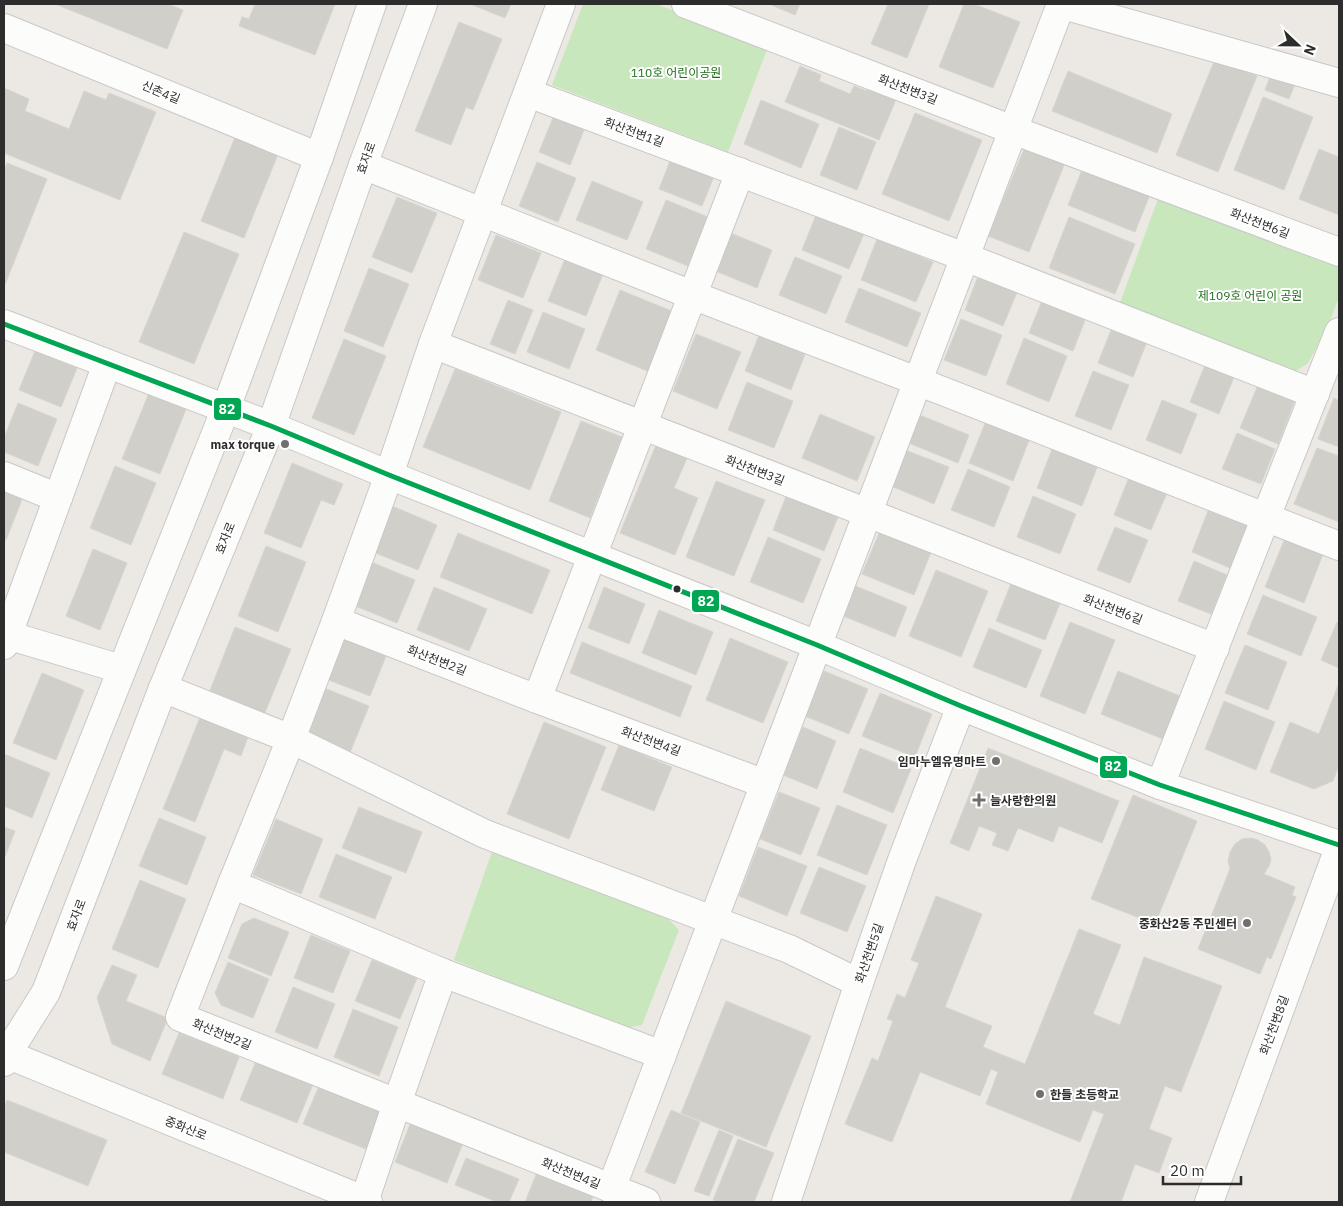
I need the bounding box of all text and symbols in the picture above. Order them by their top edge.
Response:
north arrow [1273,20,1323,70]
text: N [1300,42,1320,58]
park label: 110호 어린이공원 [631,65,721,80]
street label: 화산천변3길 [876,71,940,107]
street label: 신촌4길 [139,77,183,107]
street label: 화산천변1길 [602,114,666,150]
street label: 효자로 [353,140,379,176]
street label: 화산천변6길 [1228,205,1292,241]
park label: 제109호 어린이 공원 [1198,288,1302,303]
line badge: 82 [213,397,242,421]
text: 82 [219,400,235,418]
place label: max torque [211,437,275,452]
marker: max torque [279,438,291,450]
street label: 화산천변3길 [723,452,787,488]
street label: 효자로 [212,520,238,556]
unlabelled marker [672,584,682,594]
line badge: 82 [691,589,720,613]
street label: 화산천변6길 [1081,591,1145,627]
text: 82 [698,592,714,610]
street label: 화산천변2길 [405,642,469,678]
street label: 화산천변4길 [619,723,683,759]
place label: 임마누엘유명마트 [898,754,986,769]
marker: 임마누엘유명마트 [990,755,1002,767]
line badge: 82 [1099,755,1128,779]
text: 82 [1105,757,1121,775]
marker: 늘사랑한의원 [972,793,986,807]
place label: 늘사랑한의원 [990,793,1056,808]
street label: 효자로 [63,897,89,933]
place label: 중화산2동 주민센터 [1139,916,1237,931]
marker: 중화산2동 주민센터 [1241,917,1253,929]
street label: 화산천변5길 [852,921,886,985]
street label: 화산천변8길 [1256,993,1292,1057]
street label: 화산천변2길 [190,1015,254,1053]
place label: 한들 초등학교 [1050,1087,1119,1102]
marker: 한들 초등학교 [1034,1088,1046,1100]
street label: 중화산로 [163,1113,209,1143]
street label: 화산천변4길 [539,1154,603,1192]
scale bar [1163,1154,1240,1186]
text: 20 m [1170,1161,1205,1180]

